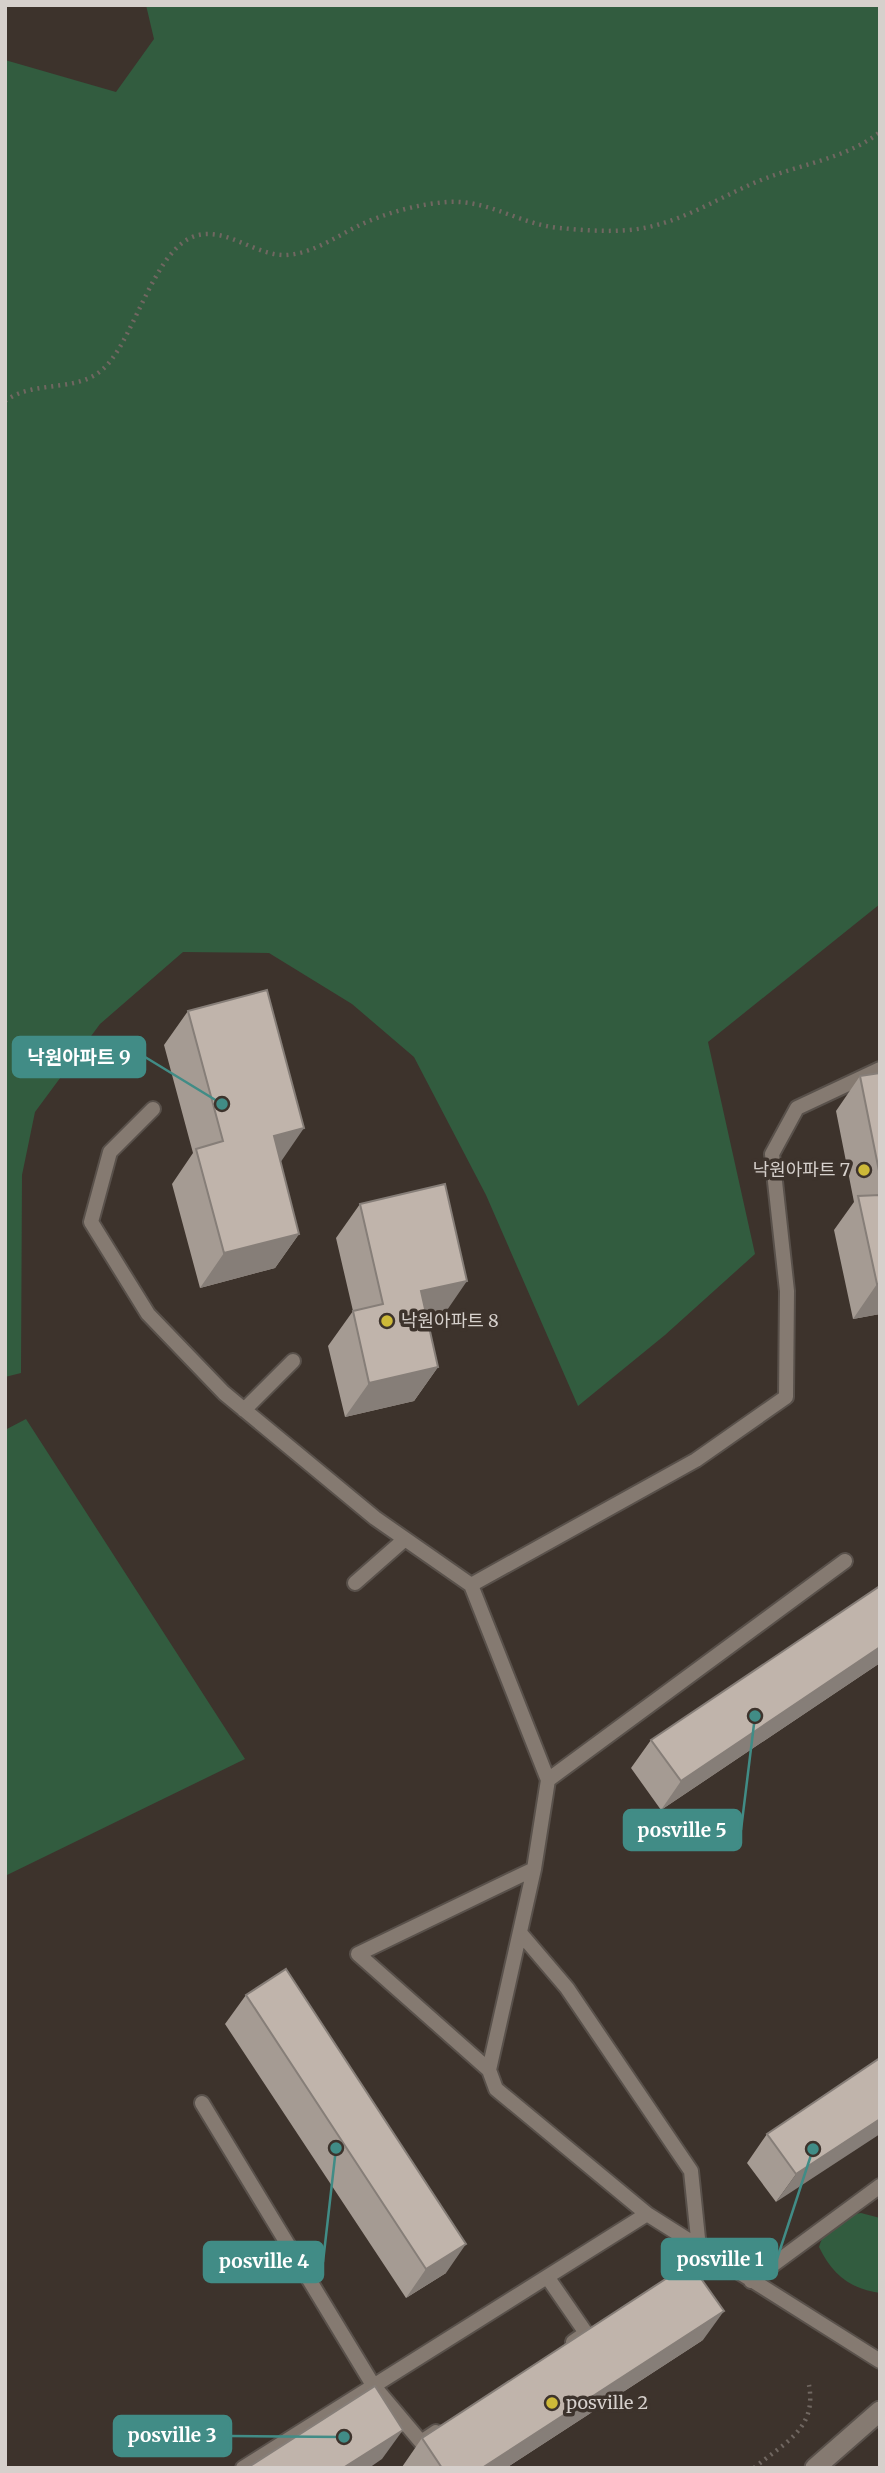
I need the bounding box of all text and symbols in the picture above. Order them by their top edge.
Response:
callout: 낙원아파트 9 [13,1037,145,1077]
text: 낙원아파트 9 [27,1045,131,1069]
place label: 낙원아파트 7 [753,1158,850,1181]
marker: 낙원아파트 7 [856,1162,872,1178]
place label: 낙원아파트 8 [401,1309,499,1332]
marker: 낙원아파트 8 [379,1313,395,1329]
callout: posville 5 [624,1810,741,1850]
text: posville 5 [637,1818,727,1842]
callout: posville 1 [662,2239,777,2279]
callout: posville 4 [204,2242,323,2282]
text: posville 1 [676,2247,764,2271]
text: posville 4 [219,2249,309,2273]
place label: posville 2 [566,2391,648,2414]
marker: posville 2 [544,2395,560,2411]
callout: posville 3 [114,2416,231,2456]
text: posville 3 [127,2423,217,2447]

